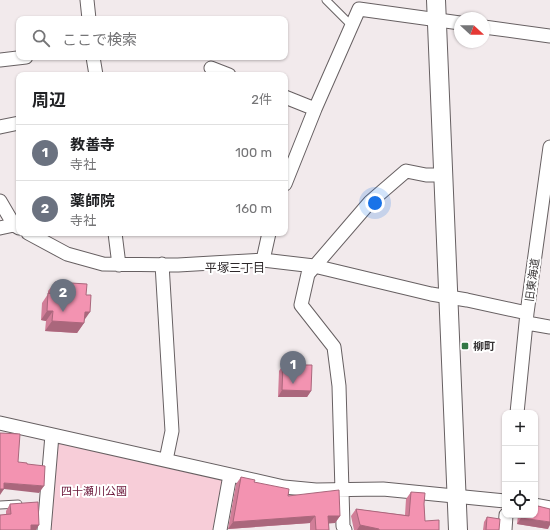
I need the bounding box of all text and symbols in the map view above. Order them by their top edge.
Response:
north arrow [454,12,490,48]
search box [16,16,288,60]
icon: search [30,27,52,49]
text: ここで検索 [62,31,137,49]
text: 周辺 [32,90,66,110]
text: 2件 [251,92,272,107]
text: 教善寺 [70,136,115,154]
text: 1 [42,145,48,160]
text: 100 m [235,145,272,160]
text: 寺社 [70,157,96,172]
text: 薬師院 [70,192,115,210]
your location [365,193,385,213]
text: 2 [41,201,49,216]
text: 160 m [236,201,272,216]
text: 寺社 [70,213,96,228]
street label: 旧東海道 [523,257,542,303]
district label: 平塚三丁目 [205,261,265,275]
pin: 2 [50,279,76,312]
place label: 柳町 [473,340,495,353]
marker: 柳町 [460,341,470,351]
pin: 1 [280,351,306,384]
map controls [502,410,538,518]
button: + [502,410,538,446]
button: − [502,446,538,482]
button: locate [502,482,538,518]
park label: 四十瀬川公園 [61,485,127,498]

